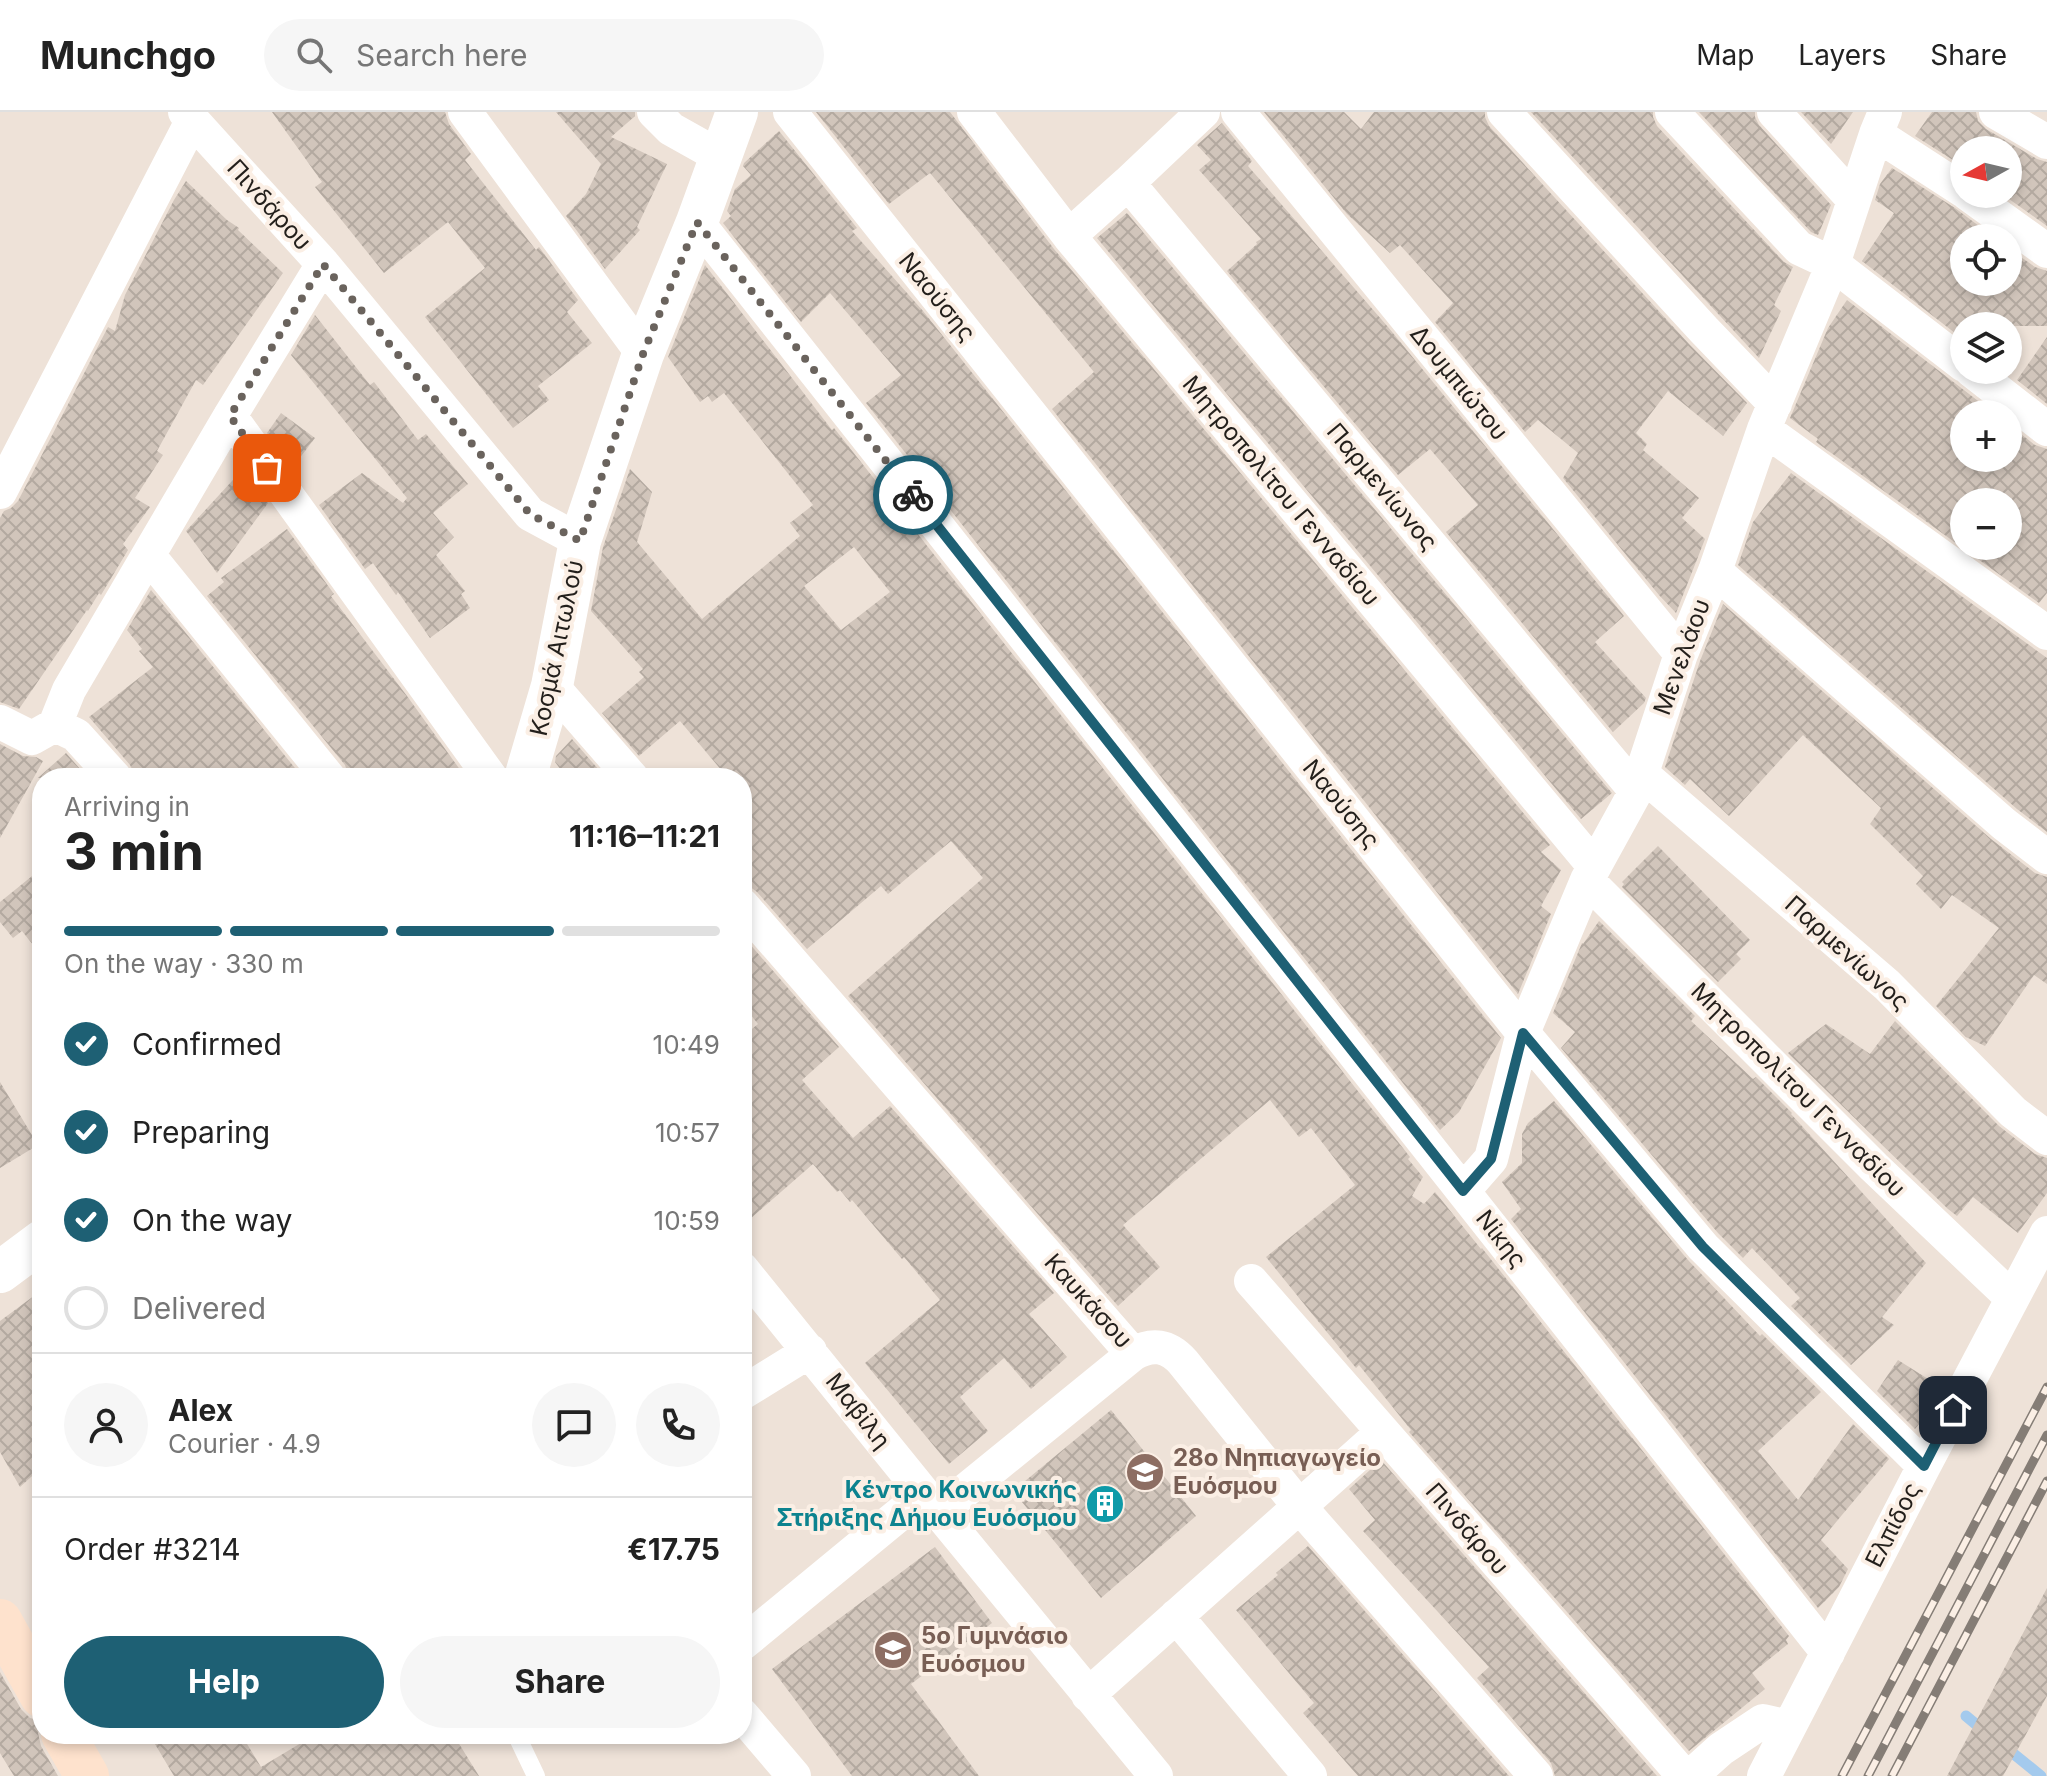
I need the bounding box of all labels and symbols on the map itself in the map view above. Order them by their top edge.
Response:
north arrow [1950,136,2022,208]
street label: Πινδάρου [221,153,318,256]
street label: Ναούσης [893,246,982,347]
street label: Δουμπιώτου [1404,320,1514,446]
street label: Μητροπολίτου Γενναδίου [1177,370,1386,612]
street label: Παρμενίωνος [1321,417,1444,556]
pin [233,434,301,502]
courier [873,455,953,535]
street label: Κοσμά Αιτωλού [524,557,589,738]
street label: Μενελάου [1647,595,1716,719]
street label: Ναούσης [1297,753,1386,854]
street label: Παρμενίωνος [1779,889,1915,1016]
street label: Μητροπολίτου Γενναδίου [1685,976,1912,1203]
street label: Νίκης [1470,1204,1533,1273]
street label: Καυκάσου [1038,1247,1138,1354]
street label: Μαβίλη [820,1367,897,1454]
pin [1919,1376,1987,1444]
place label: 28ο Νηπιαγωγείο Ευόσμου [1173,1443,1381,1500]
school or university icon: 28ο Νηπιαγωγείο Ευόσμου [1124,1451,1166,1493]
place label: Κέντρο Κοινωνικής Στήριξης Δήμου Ευόσμου [776,1475,1077,1532]
street label: Πινδάρου [1420,1477,1515,1580]
street label: Ελπίδος [1859,1477,1926,1572]
building icon: Κέντρο Κοινωνικής Στήριξης Δήμου Ευόσμου [1084,1483,1126,1525]
place label: 5ο Γυμνάσιο Ευόσμου [921,1621,1068,1678]
school or university icon: 5ο Γυμνάσιο Ευόσμου [872,1629,914,1671]

